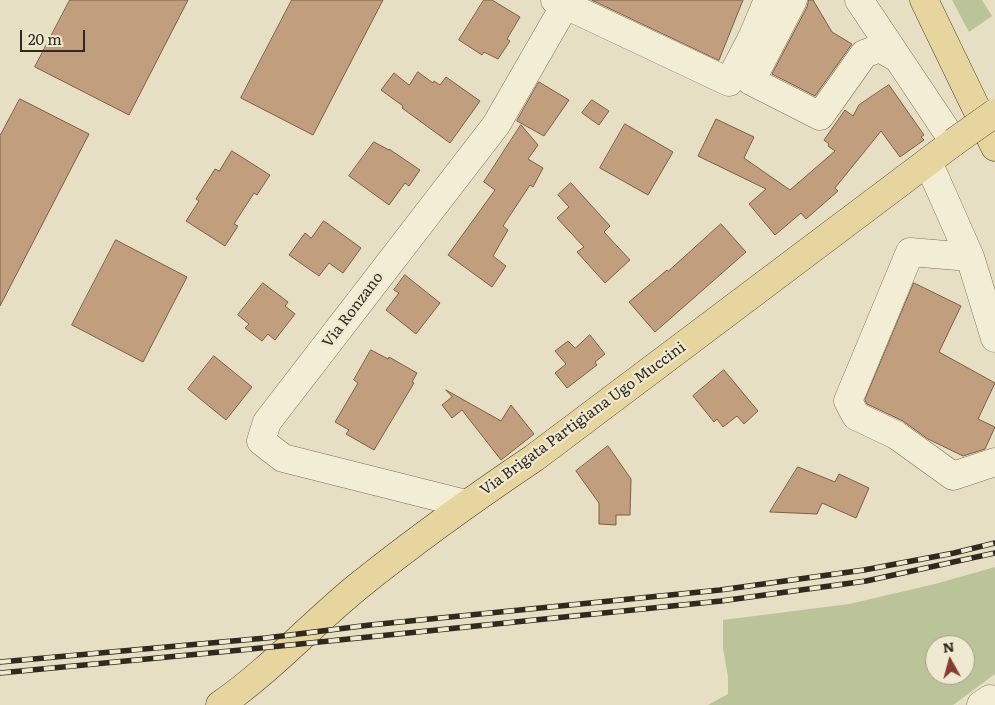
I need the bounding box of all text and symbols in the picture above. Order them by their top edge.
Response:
scale bar [22,20,88,52]
text: 20 m [28,27,62,50]
street label: Via Ronzano [319,269,387,351]
street label: Via Brigata Partigiana Ugo Muccini [477,338,689,500]
north arrow [925,635,975,685]
text: N [941,635,955,657]

